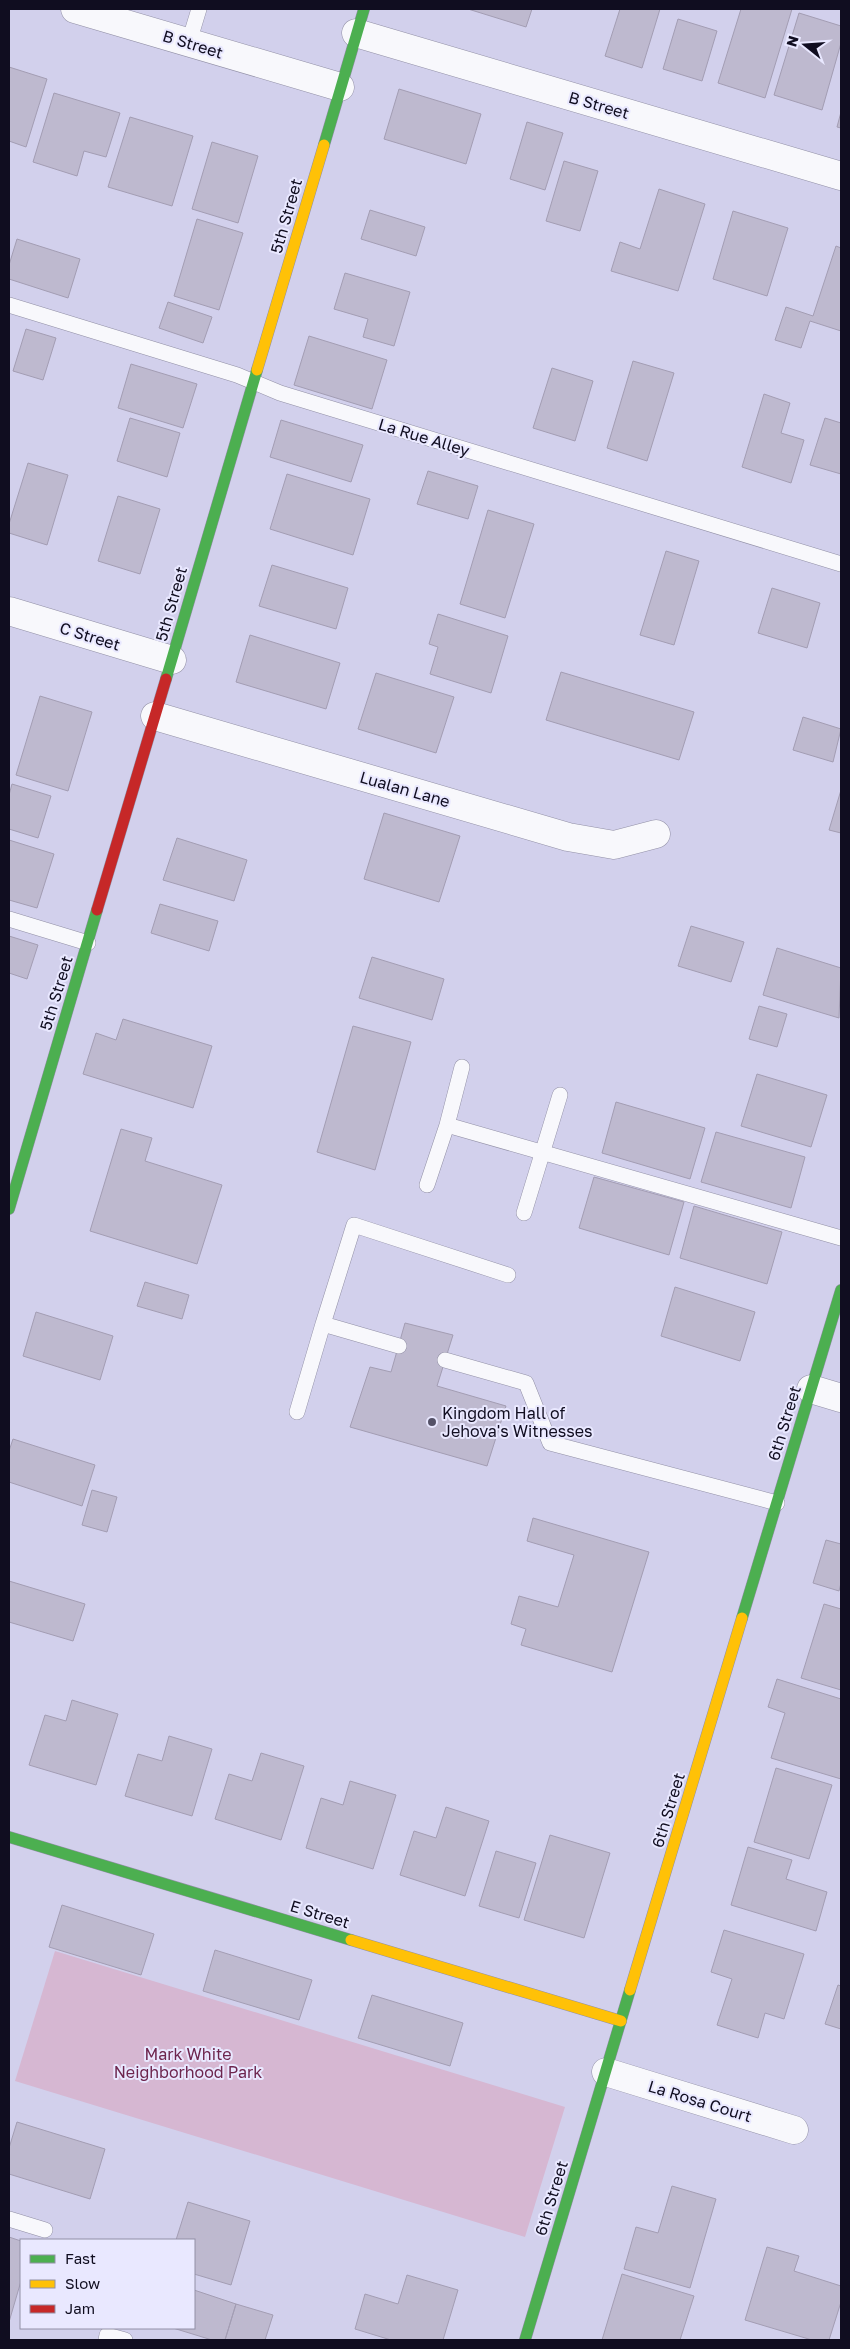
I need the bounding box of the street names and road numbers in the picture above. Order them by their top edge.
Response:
street label: B Street [160,25,226,63]
street label: B Street [566,87,632,123]
street label: 5th Street [266,176,306,256]
street label: La Rue Alley [376,414,472,460]
street label: 5th Street [151,564,191,644]
street label: C Street [57,617,123,655]
street label: Lualan Lane [358,767,452,811]
street label: 5th Street [35,953,77,1033]
street label: 6th Street [763,1383,805,1463]
street label: 6th Street [647,1770,689,1850]
street label: E Street [288,1896,352,1932]
street label: La Rosa Court [646,2076,754,2126]
street label: 6th Street [530,2158,572,2238]

